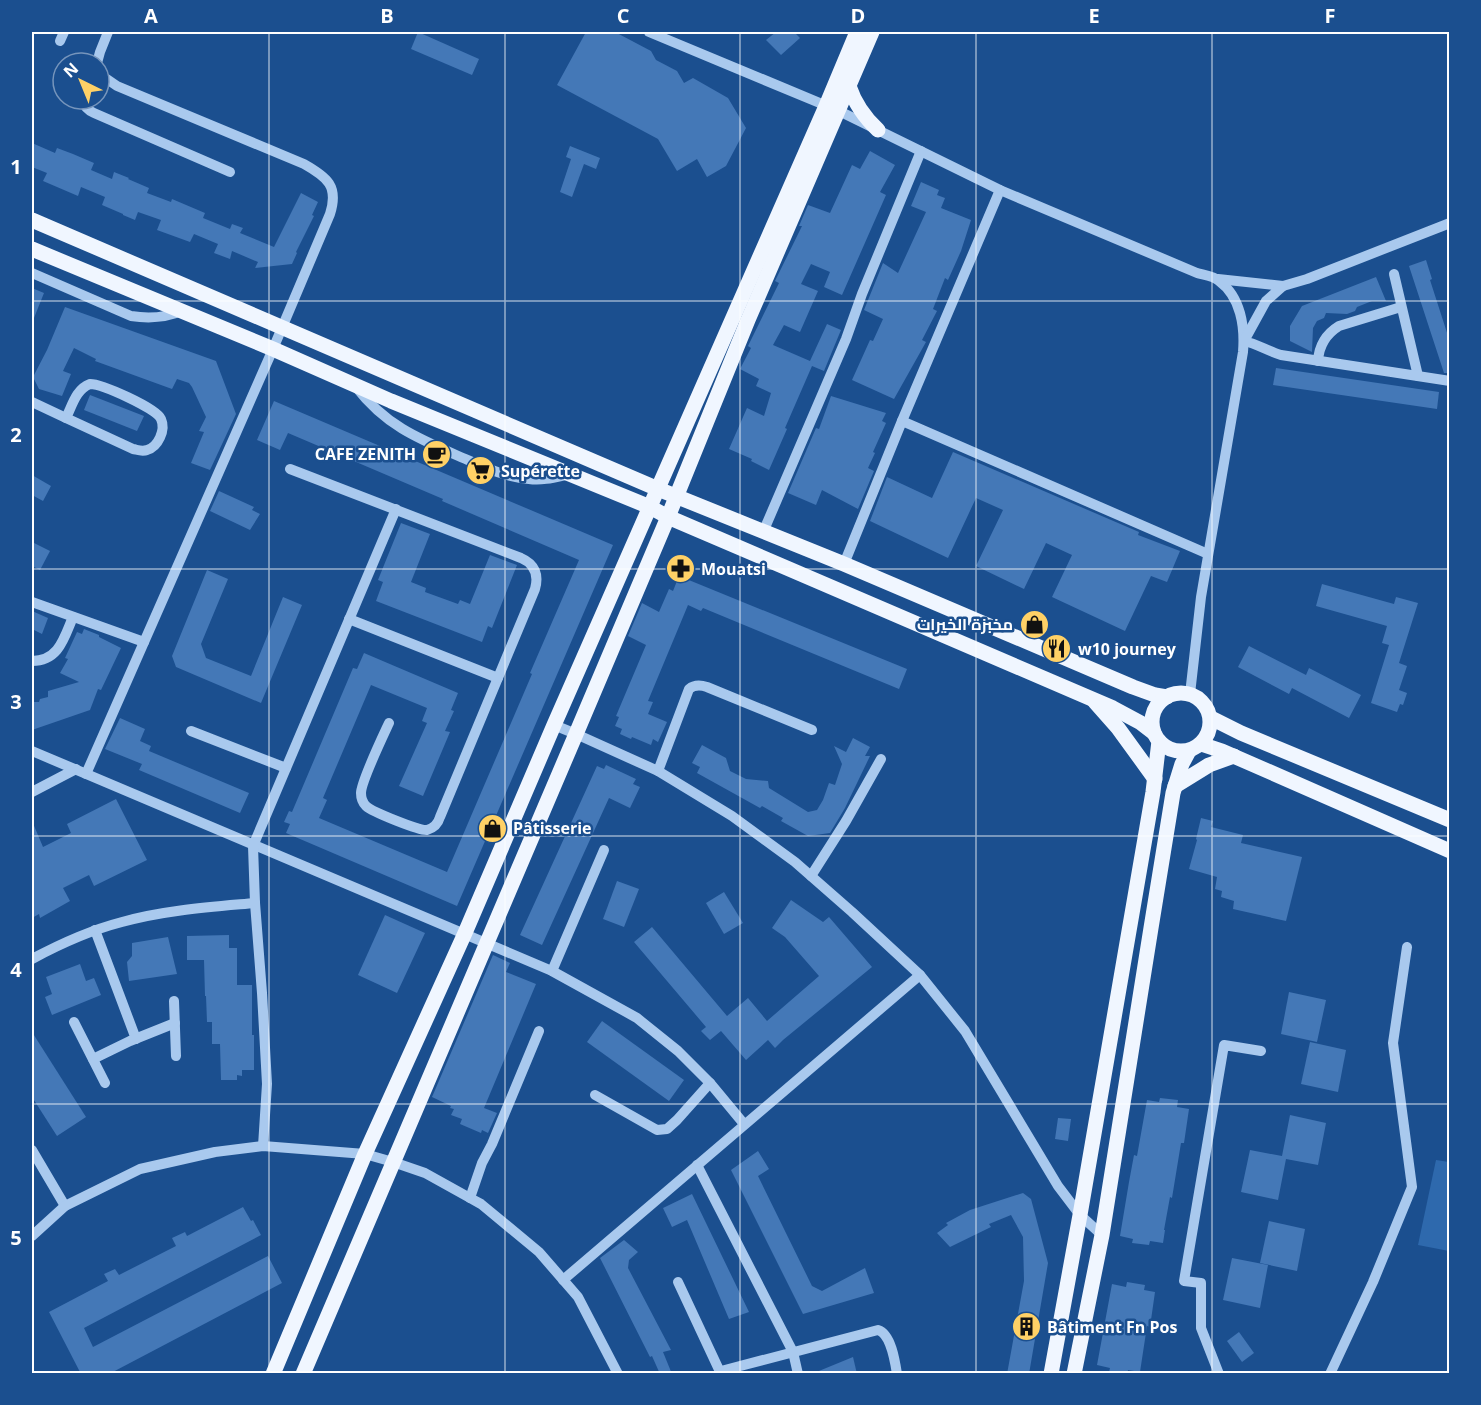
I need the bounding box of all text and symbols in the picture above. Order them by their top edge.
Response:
text: A [144,2,158,29]
text: B [380,2,394,29]
text: C [617,2,630,29]
text: D [851,2,865,29]
text: E [1088,2,1100,29]
text: F [1325,2,1335,29]
north arrow [51,51,111,111]
text: N [59,58,83,83]
text: 1 [10,153,22,180]
text: 2 [10,421,22,448]
cafe icon: CAFE ZENITH [421,438,453,470]
place label: CAFE ZENITH [315,443,416,465]
supermarket icon: Supérette [464,455,496,487]
place label: Supérette [501,460,580,482]
pharmacy icon: Mouatsi [664,553,696,585]
place label: Mouatsi [701,558,766,580]
shop icon: مخبزة الخيرات [1018,608,1050,640]
place label: مخبزة الخيرات [917,613,1013,635]
restaurant icon: w10 journey [1041,633,1073,665]
place label: w10 journey [1078,638,1177,660]
text: 3 [10,688,22,715]
shop icon: Pâtisserie [476,812,508,844]
place label: Pâtisserie [513,817,592,839]
text: 4 [10,956,22,983]
text: 5 [10,1224,22,1251]
building icon: Bâtiment Fn Pos [1010,1311,1042,1343]
place label: Bâtiment Fn Pos [1047,1316,1177,1338]

